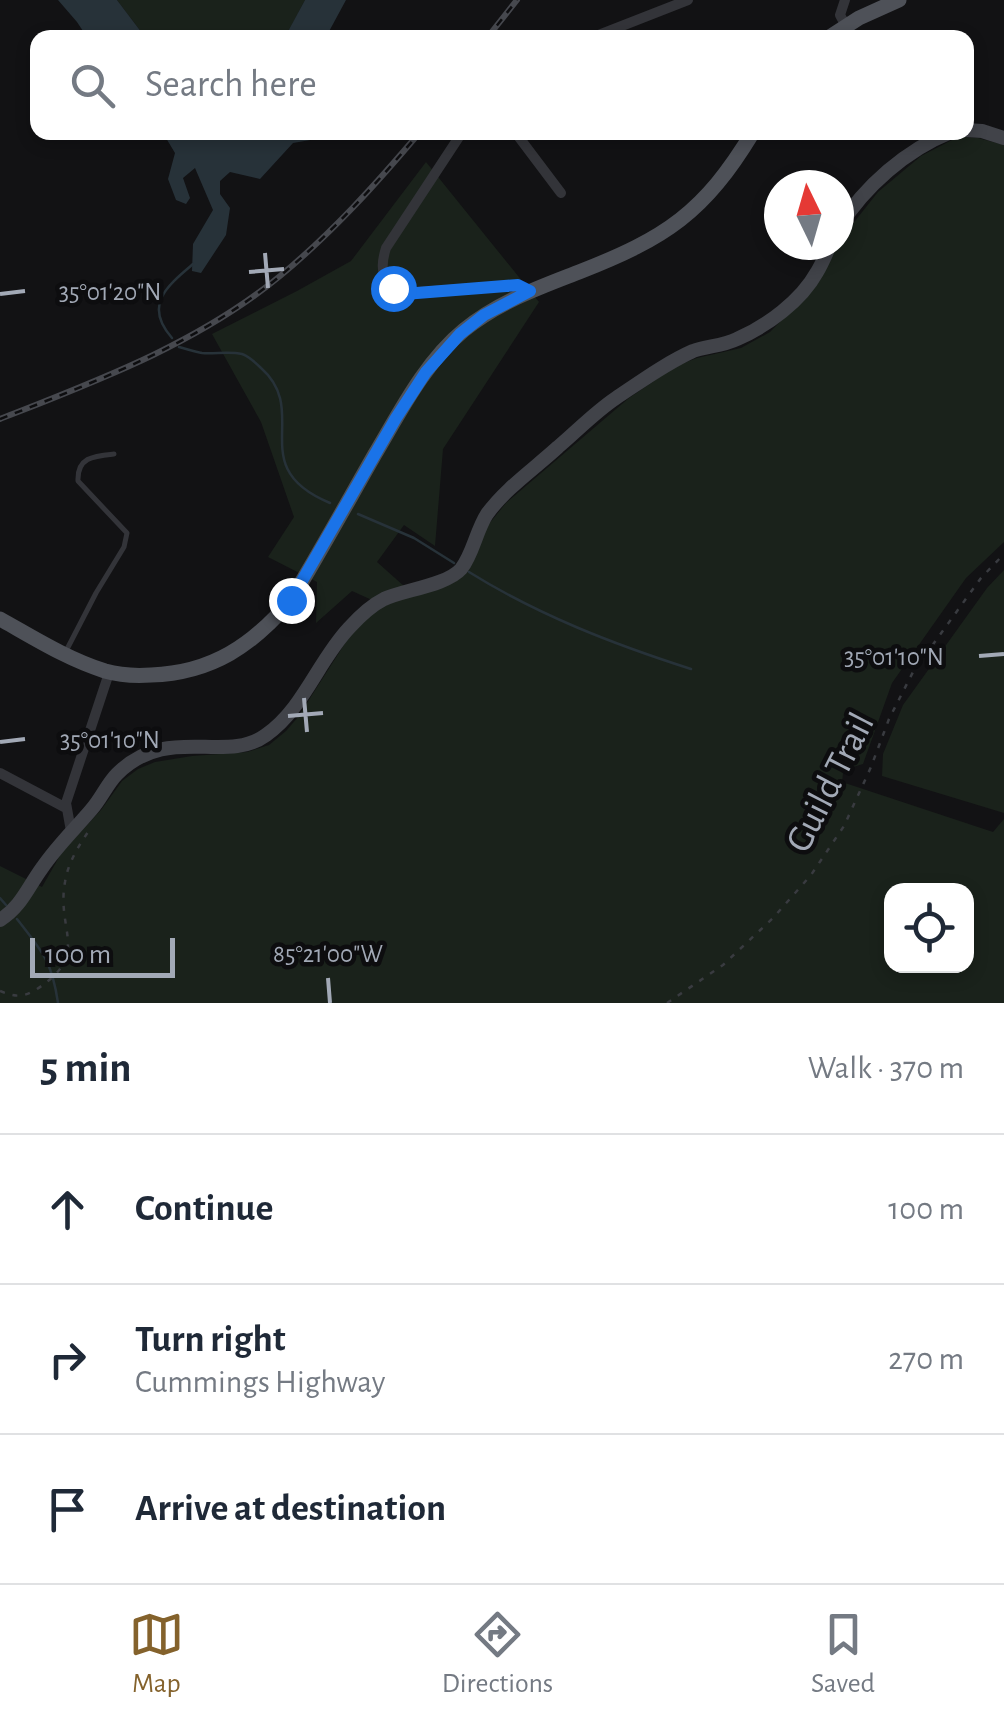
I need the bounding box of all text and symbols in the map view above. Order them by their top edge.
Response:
search box [30,30,974,140]
icon: search [65,58,120,113]
text: Search here [145,66,317,104]
north arrow [764,170,854,260]
route start [371,266,417,312]
text: 35°01'20"N [59,280,161,305]
route end [269,578,315,624]
text: 35°01'10"N [844,645,944,670]
street label: Guild Trail [780,707,882,858]
text: 35°01'10"N [60,728,160,753]
map controls [884,883,974,973]
button: locate [884,883,974,973]
scale bar [30,933,175,978]
text: 100 m [45,941,111,969]
text: 85°21'00"W [273,942,384,967]
text: 5 min [40,1047,132,1089]
text: Walk · 370 m [808,1052,964,1084]
icon: ahead [40,1182,95,1237]
text: Continue [135,1190,273,1228]
text: 100 m [888,1193,964,1225]
text: Turn right [135,1321,285,1359]
icon: right [40,1332,95,1387]
text: 270 m [888,1343,964,1375]
text: Cummings Highway [135,1366,385,1398]
icon: arrive [40,1482,95,1537]
text: Arrive at destination [135,1490,446,1528]
tab: Map [129,1607,184,1701]
tab: Directions [442,1607,553,1701]
tab: Saved [811,1607,875,1701]

